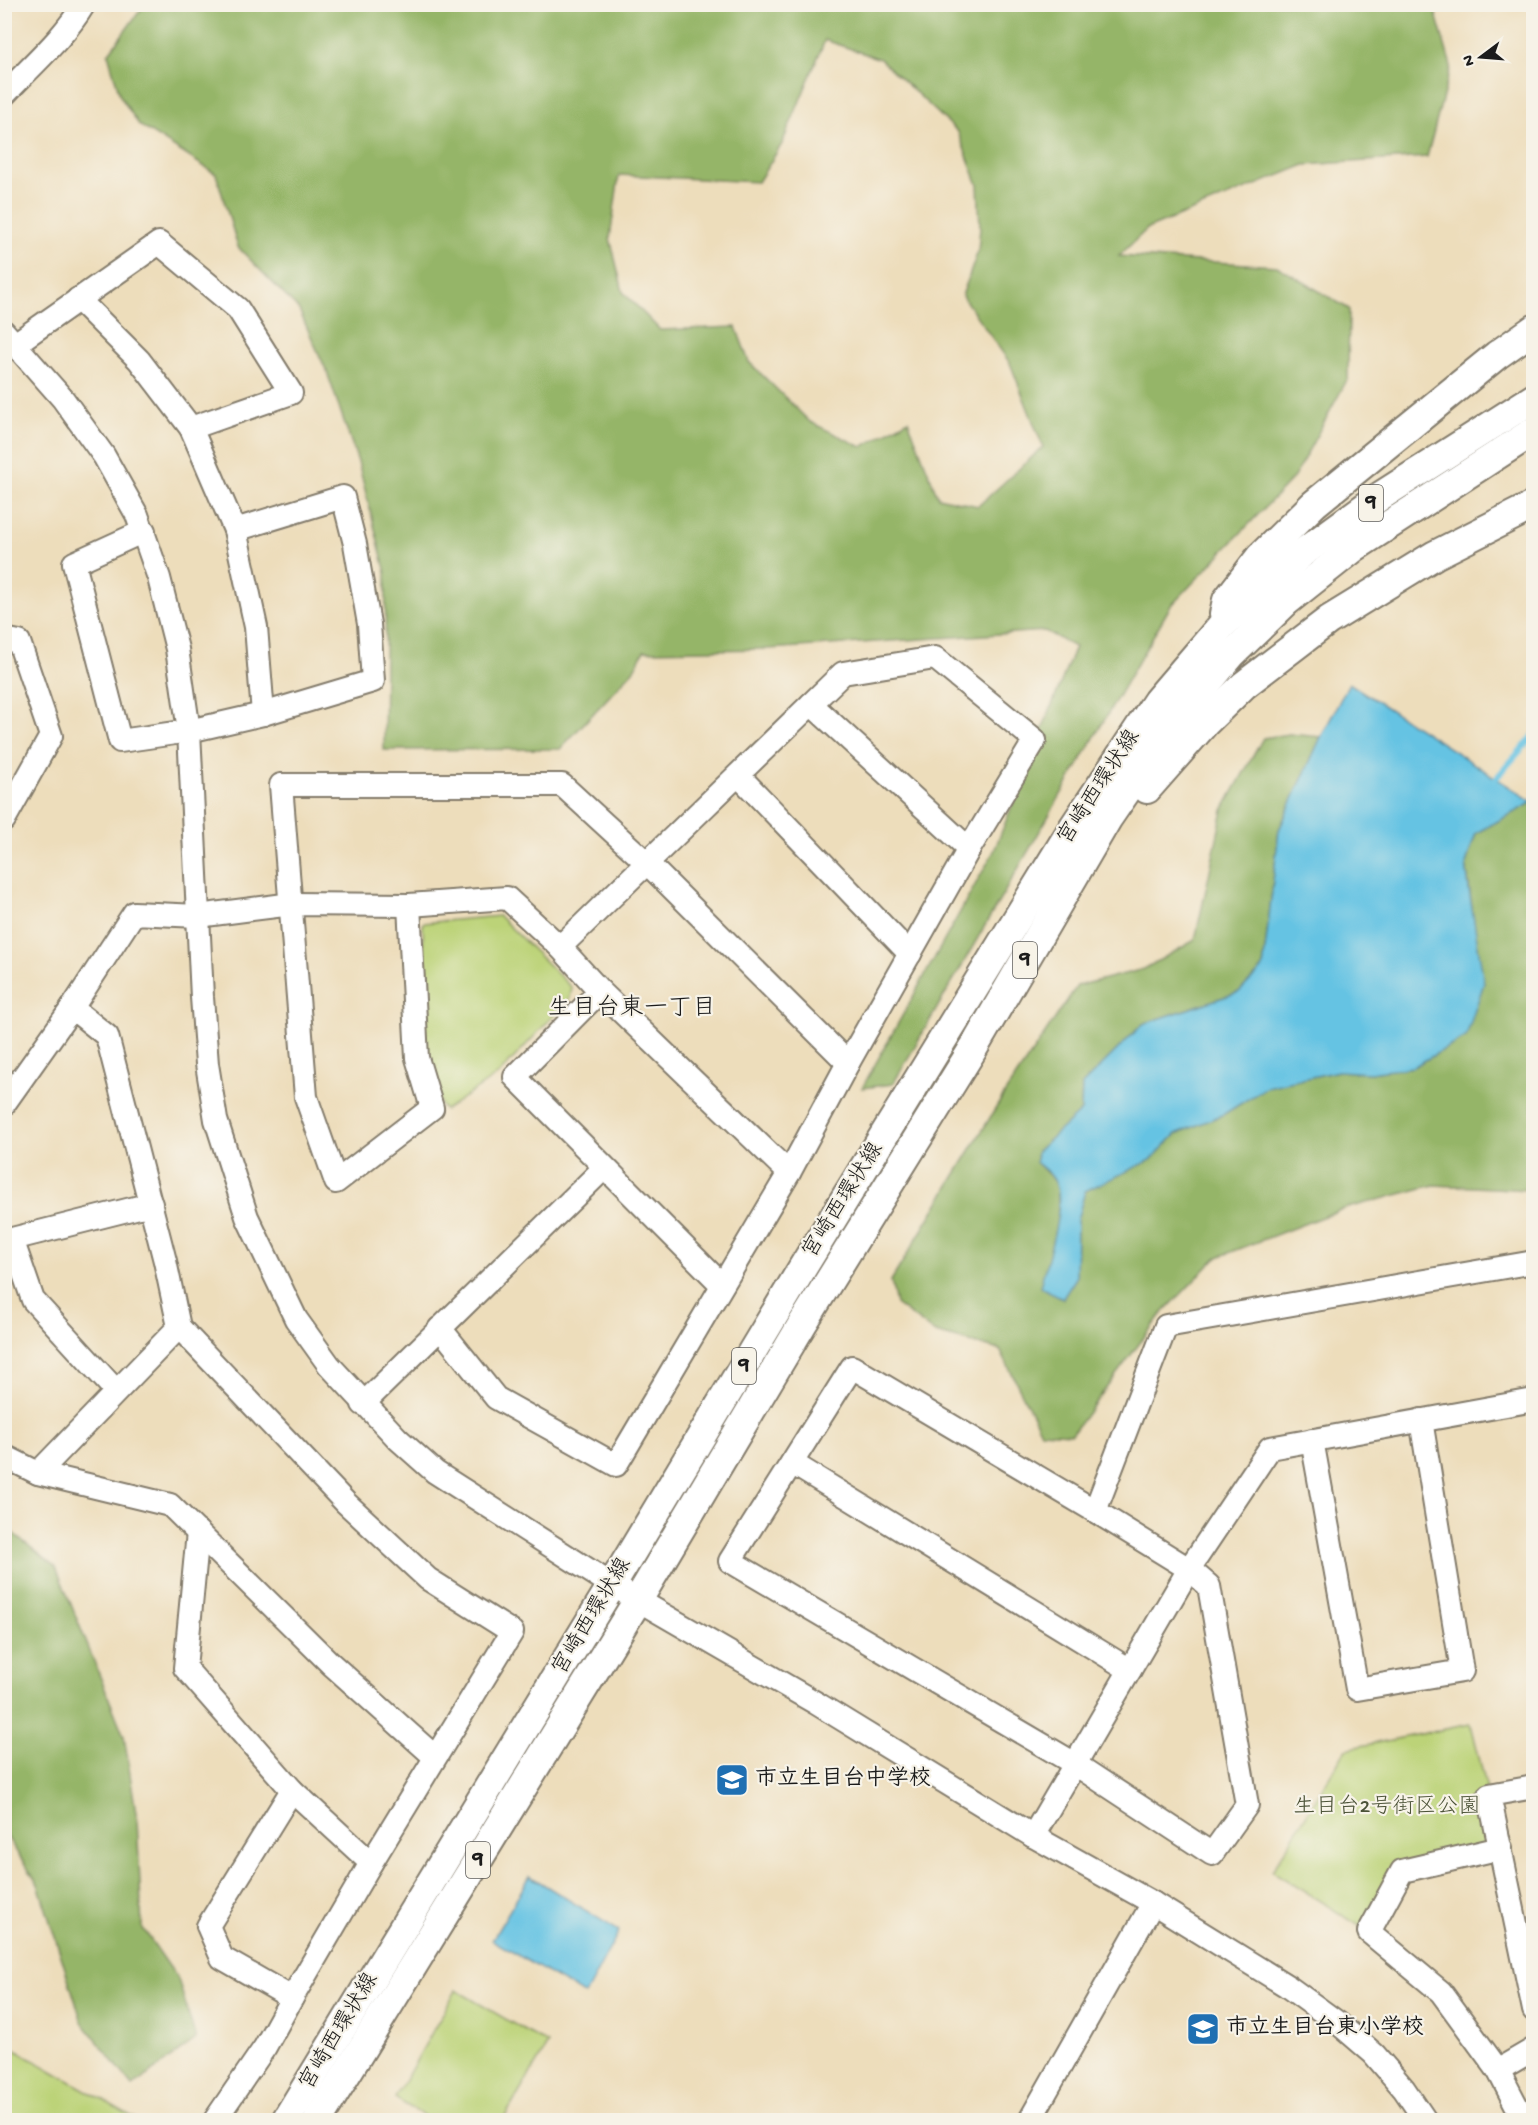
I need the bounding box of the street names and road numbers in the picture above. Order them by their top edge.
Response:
road number: 9 [1359,485,1383,521]
street label: 宮崎西環状線 [1052,725,1147,850]
road number: 9 [1013,942,1037,978]
street label: 宮崎西環状線 [797,1138,890,1264]
road number: 9 [732,1348,756,1384]
street label: 宮崎西環状線 [547,1553,638,1680]
road number: 9 [466,1842,490,1878]
street label: 宮崎西環状線 [294,1968,385,2095]

